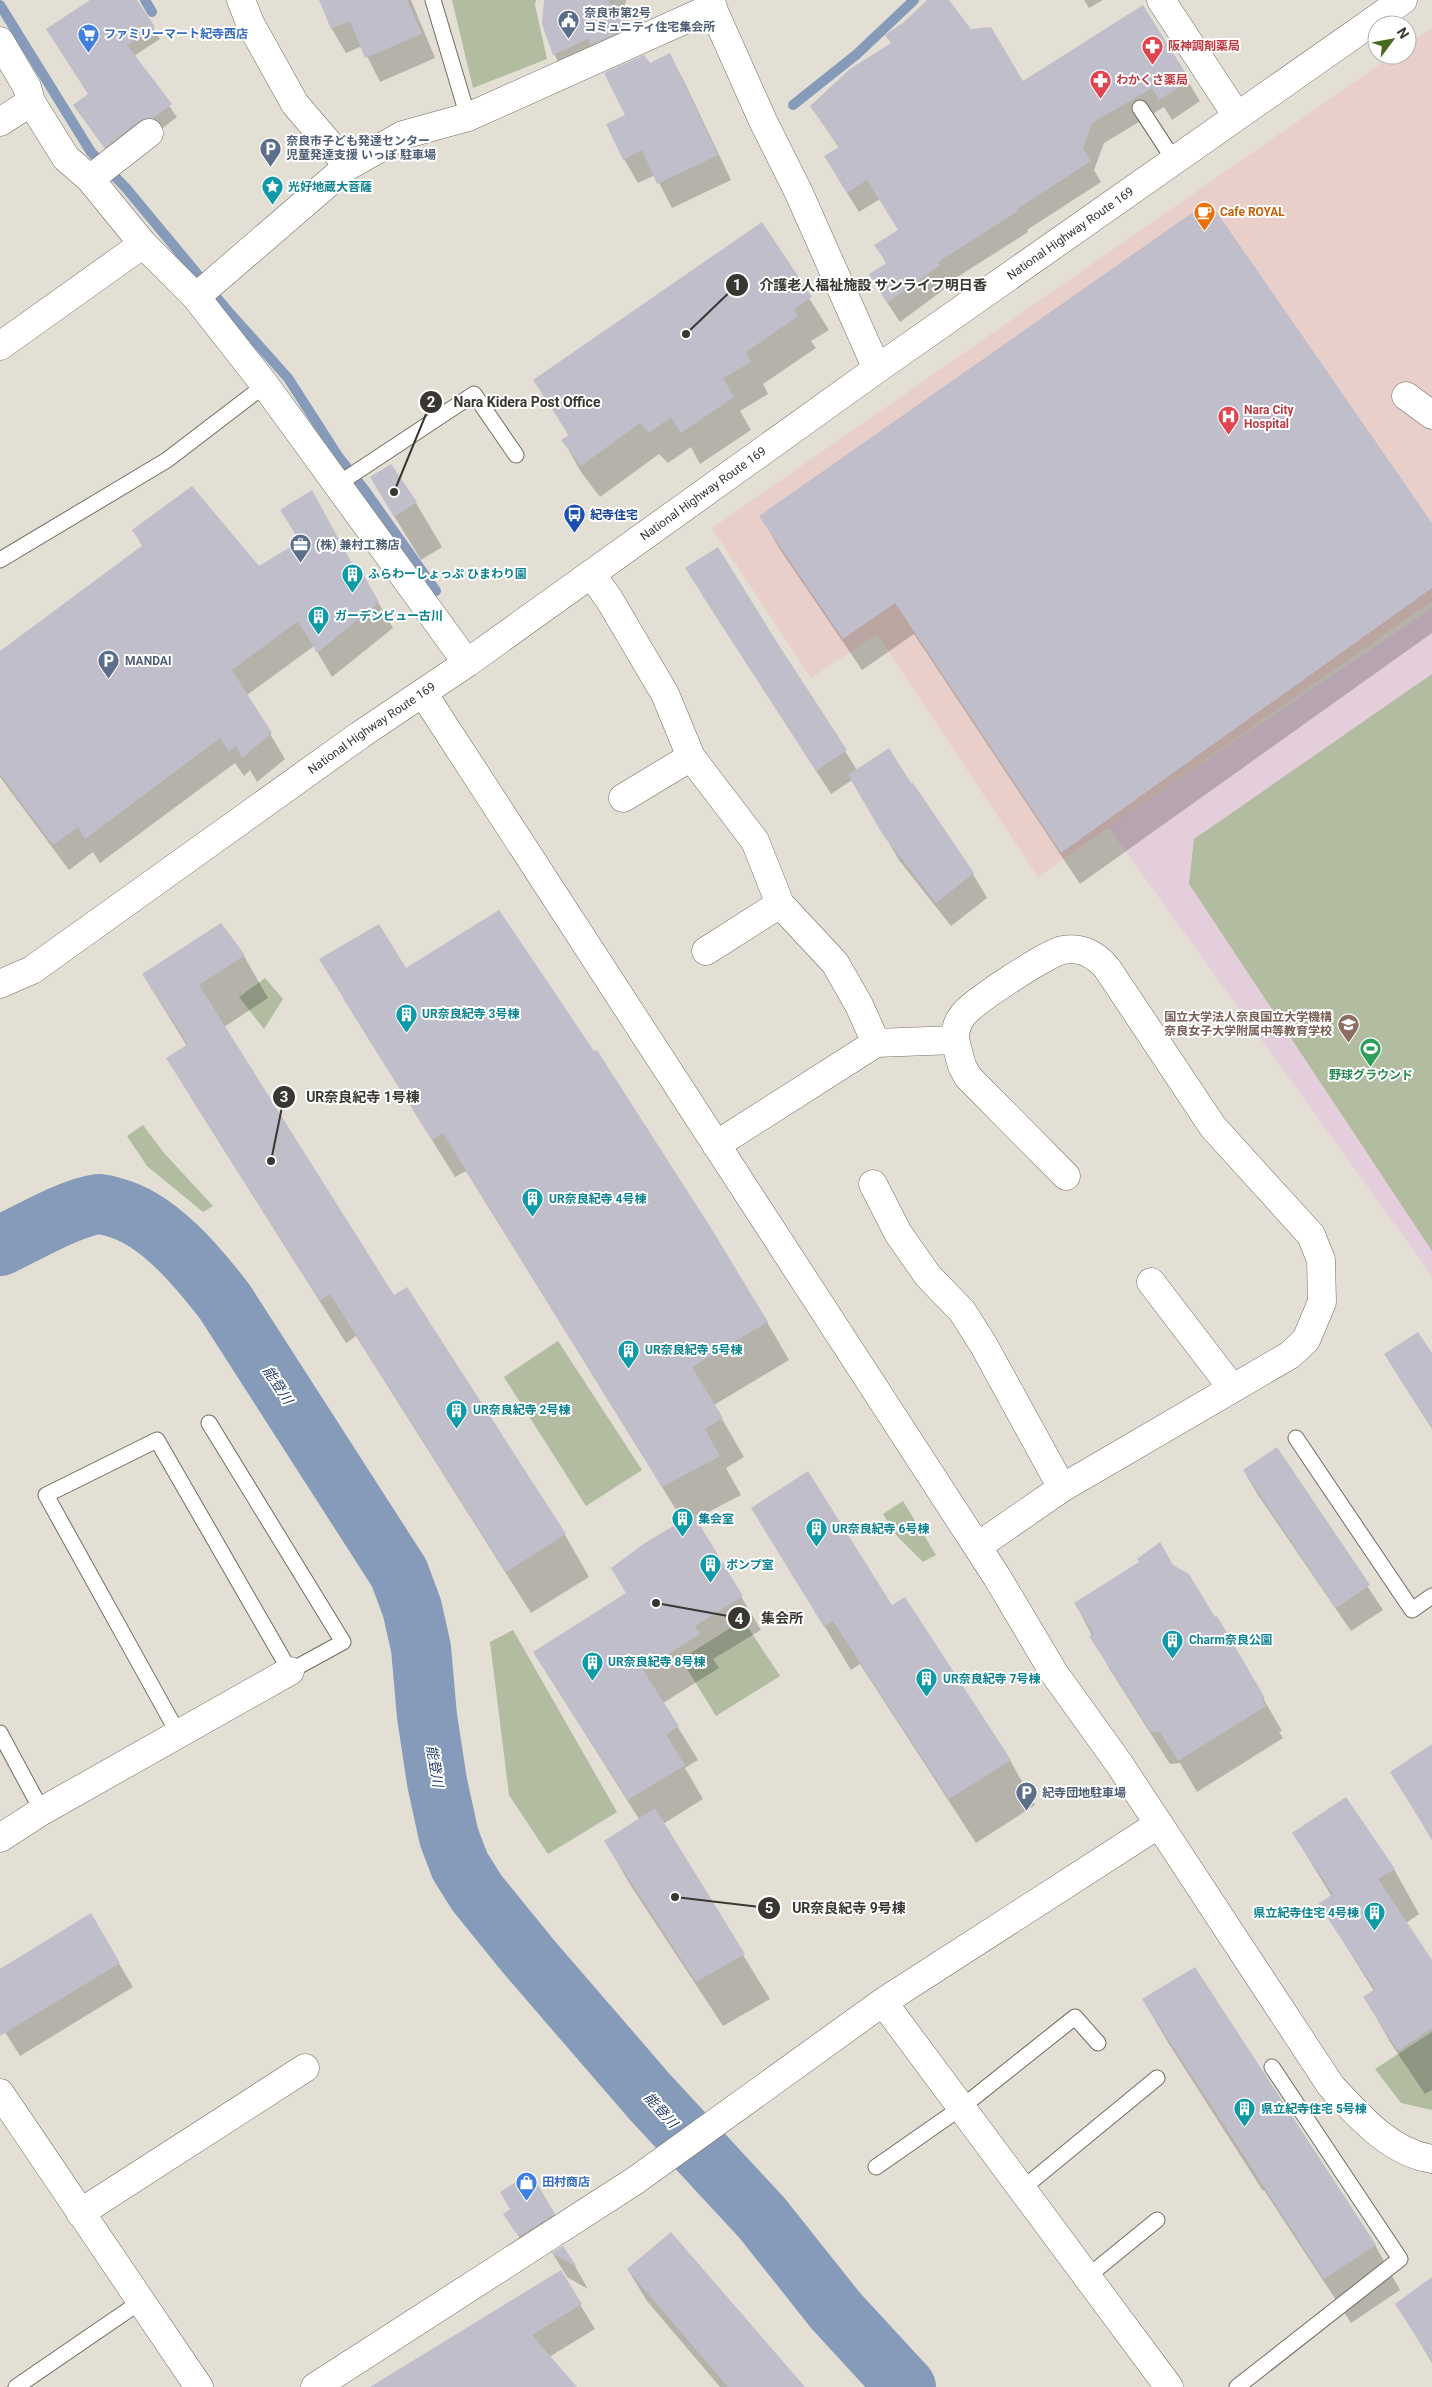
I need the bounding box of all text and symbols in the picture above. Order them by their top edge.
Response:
place label: 奈良市第2号 コミュニティ住宅集会所 [584,6,715,34]
public building icon: 奈良市第2号 コミュニティ住宅集会所 [556,8,580,39]
north arrow [1367,15,1417,65]
supermarket icon: ファミリーマート紀寺西店 [76,22,100,53]
text: N [1394,25,1412,42]
place label: ファミリーマート紀寺西店 [104,27,248,41]
pharmacy icon: 阪神調剤薬局 [1140,34,1164,65]
place label: 阪神調剤薬局 [1168,39,1240,53]
pharmacy icon: わかくさ薬局 [1088,68,1112,99]
place label: わかくさ薬局 [1116,73,1188,87]
place label: 奈良市子ども発達センター 児童発達支援 いっぽ 駐車場 [286,134,436,162]
parking icon: 奈良市子ども発達センター 児童発達支援 いっぽ 駐車場 [258,136,282,167]
place icon: 光好地蔵大菩薩 [260,175,284,206]
place label: 光好地蔵大菩薩 [288,180,372,194]
street label: National Highway Route 169 [1004,184,1136,283]
cafe icon: Cafe ROYAL [1192,200,1216,231]
place label: Cafe ROYAL [1220,205,1285,219]
callout: 介護老人福祉施設 サンライフ明日香 [724,270,997,299]
text: 1 [733,276,741,294]
text: 介護老人福祉施設 サンライフ明日香 [759,277,987,293]
callout: Nara Kidera Post Office [419,387,611,416]
text: 2 [427,393,436,411]
text: Nara Kidera Post Office [454,394,601,410]
place label: Nara City Hospital [1244,403,1295,431]
hospital icon: Nara City Hospital [1216,405,1240,436]
street label: National Highway Route 169 [638,444,769,543]
bus stop icon: 紀寺住宅 [562,503,586,534]
place label: 紀寺住宅 [590,508,638,522]
office icon: (株) 兼村工務店 [288,533,312,564]
place label: (株) 兼村工務店 [316,538,399,552]
building icon: ふらわーしょっぷ ひまわり園 [340,562,364,593]
place label: ふらわーしょっぷ ひまわり園 [368,567,527,581]
building icon: ガーデンビュー古川 [307,604,331,635]
place label: ガーデンビュー古川 [335,609,443,623]
parking icon: MANDAI [97,649,121,680]
place label: MANDAI [125,654,171,668]
street label: National Highway Route 169 [305,679,438,777]
building icon: UR奈良紀寺 3号棟 [394,1002,418,1033]
place label: UR奈良紀寺 3号棟 [422,1007,519,1021]
place label: 国立大学法人奈良国立大学機構 奈良女子大学附属中等教育学校 [1164,1010,1332,1038]
school or university icon: 国立大学法人奈良国立大学機構 奈良女子大学附属中等教育学校 [1336,1012,1360,1043]
sports icon: 野球グラウンド [1359,1036,1383,1067]
place label: 野球グラウンド [1329,1068,1413,1082]
callout: UR奈良紀寺 1号棟 [271,1082,430,1111]
text: 3 [280,1088,288,1106]
text: UR奈良紀寺 1号棟 [306,1089,420,1105]
building icon: UR奈良紀寺 4号棟 [521,1187,545,1218]
place label: UR奈良紀寺 4号棟 [549,1192,646,1206]
building icon: UR奈良紀寺 5号棟 [617,1338,641,1369]
place label: UR奈良紀寺 5号棟 [645,1343,742,1357]
water label: 能登川 [260,1363,297,1409]
building icon: UR奈良紀寺 2号棟 [445,1398,469,1429]
place label: UR奈良紀寺 2号棟 [473,1403,570,1417]
building icon: 集会室 [670,1507,694,1538]
place label: 集会室 [698,1512,734,1526]
building icon: UR奈良紀寺 6号棟 [804,1517,828,1548]
place label: UR奈良紀寺 6号棟 [832,1522,929,1536]
building icon: ポンプ室 [698,1553,722,1584]
place label: ポンプ室 [726,1558,774,1572]
callout: 集会所 [726,1604,813,1633]
text: 4 [735,1610,744,1628]
text: 集会所 [761,1610,803,1626]
building icon: Charm奈良公園 [1161,1628,1185,1659]
place label: Charm奈良公園 [1189,1633,1273,1647]
building icon: UR奈良紀寺 8号棟 [580,1650,604,1681]
place label: UR奈良紀寺 8号棟 [608,1655,705,1669]
building icon: UR奈良紀寺 7号棟 [915,1667,939,1698]
place label: UR奈良紀寺 7号棟 [943,1672,1040,1686]
water label: 能登川 [424,1744,446,1790]
parking icon: 紀寺団地駐車場 [1014,1781,1038,1812]
place label: 紀寺団地駐車場 [1042,1786,1126,1800]
callout: UR奈良紀寺 9号棟 [757,1893,916,1922]
text: 5 [765,1899,773,1917]
text: UR奈良紀寺 9号棟 [792,1900,906,1916]
building icon: 県立紀寺住宅 4号棟 [1363,1901,1387,1932]
place label: 県立紀寺住宅 4号棟 [1253,1906,1359,1920]
water label: 能登川 [641,2089,682,2132]
building icon: 県立紀寺住宅 5号棟 [1233,2097,1257,2128]
place label: 県立紀寺住宅 5号棟 [1261,2102,1367,2116]
shop icon: 田村商店 [514,2170,538,2201]
place label: 田村商店 [542,2175,590,2189]

